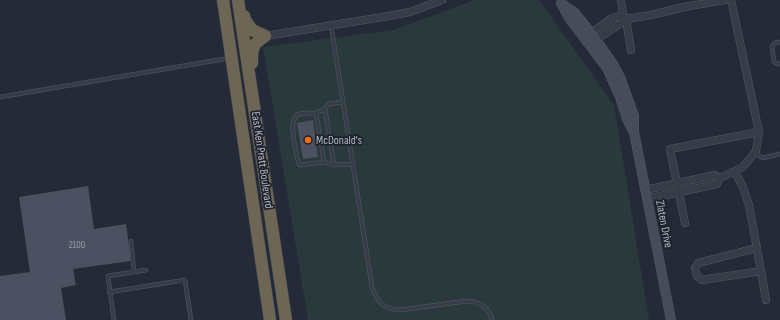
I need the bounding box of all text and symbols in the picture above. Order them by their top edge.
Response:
street label: East Ken Pratt Boulevard [248,110,276,210]
place label: McDonald's [316,133,362,148]
marker: McDonald's [303,135,313,145]
street label: Zlaten Drive [652,199,676,249]
house number: 2100 [69,239,85,251]

